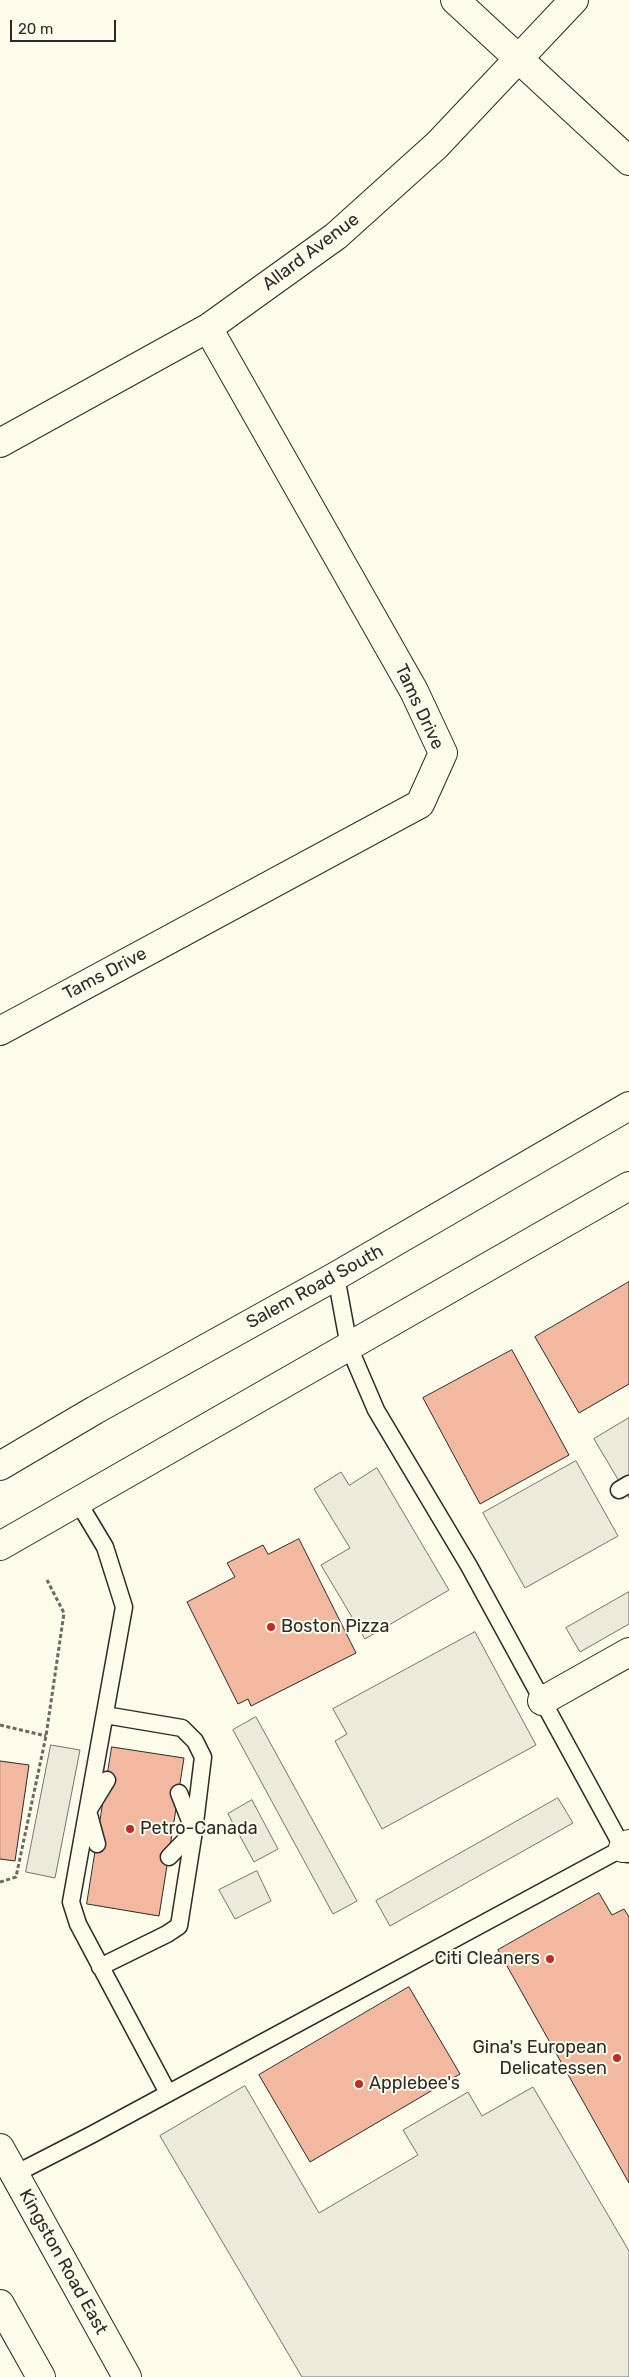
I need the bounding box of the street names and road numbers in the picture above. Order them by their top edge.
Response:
street label: Allard Avenue [258,209,364,295]
street label: Tams Drive [390,661,448,753]
street label: Tams Drive [59,943,151,1005]
street label: Salem Road South [243,1240,387,1334]
street label: Kingston Road East [14,2186,112,2338]

